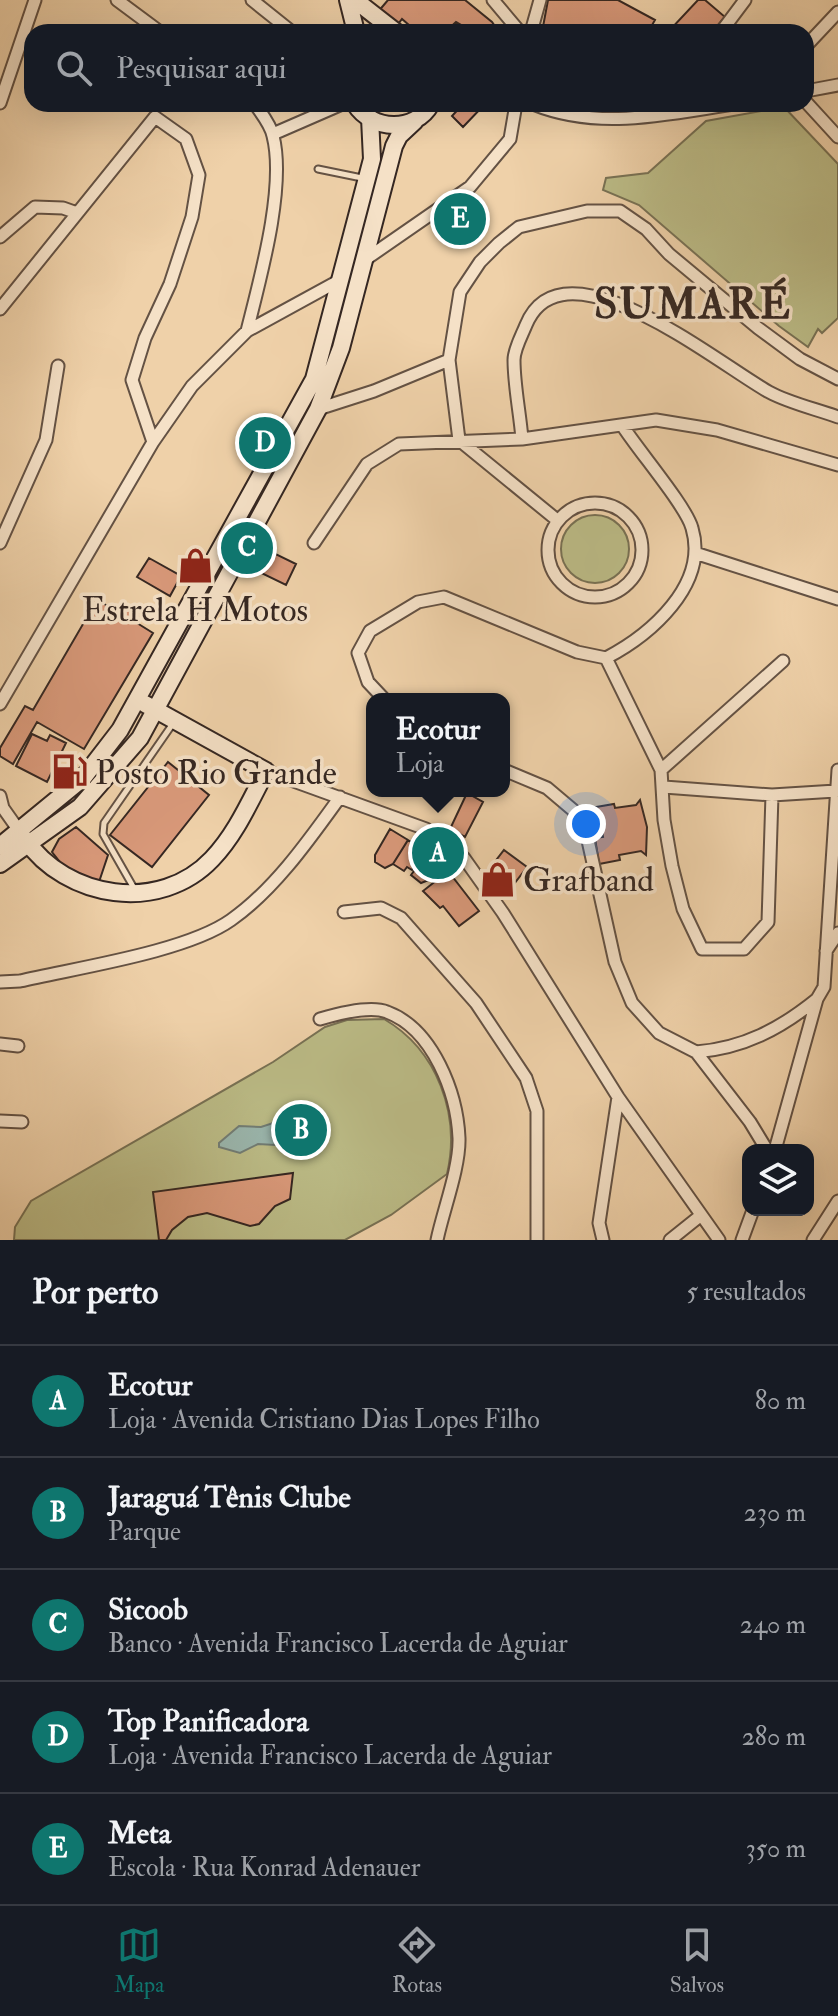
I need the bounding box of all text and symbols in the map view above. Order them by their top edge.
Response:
search box [24,24,814,112]
icon: search [52,46,96,90]
text: Pesquisar aqui [116,50,286,87]
pin: E [434,189,486,249]
district label: SUMARÉ [594,277,792,331]
pin: D [239,413,291,473]
pin: C [221,518,273,578]
shop icon: Estrela H Motos [176,546,214,584]
place label: Estrela H Motos [82,589,308,632]
popup [366,693,510,797]
text: Ecotur [396,711,480,748]
text: Loja [396,748,444,780]
place label: Posto Rio Grande [95,752,337,795]
fuel station icon: Posto Rio Grande [50,753,88,791]
your location [566,804,606,844]
pin: A [412,823,464,883]
place label: Grafband [523,859,654,902]
shop icon: Grafband [478,860,516,898]
pin: B [275,1100,327,1160]
map controls [742,1144,814,1216]
button: layers [742,1144,814,1216]
text: Por perto [32,1271,158,1314]
text: 5 resultados [686,1276,806,1308]
text: Ecotur [108,1367,192,1404]
text: A [50,1385,66,1417]
text: 80 m [755,1385,806,1417]
text: Loja · Avenida Cristiano Dias Lopes Filho [108,1404,540,1436]
text: Jaraguá Tênis Clube [108,1479,351,1516]
text: B [49,1497,67,1529]
text: 230 m [744,1497,806,1529]
text: Parque [108,1516,181,1548]
text: Sicoob [108,1591,188,1628]
text: C [48,1609,68,1641]
text: 240 m [740,1609,806,1641]
text: Banco · Avenida Francisco Lacerda de Aguiar [108,1628,568,1660]
text: Top Panificadora [108,1703,309,1740]
text: D [47,1721,69,1753]
text: 280 m [742,1721,806,1753]
text: Loja · Avenida Francisco Lacerda de Aguiar [108,1740,552,1772]
text: Meta [108,1815,171,1852]
text: E [49,1833,67,1865]
text: 350 m [746,1833,806,1865]
text: Escola · Rua Konrad Adenauer [108,1852,420,1884]
tab: Mapa [114,1923,164,1999]
tab: Rotas [392,1923,442,1999]
tab: Salvos [670,1923,724,1999]

